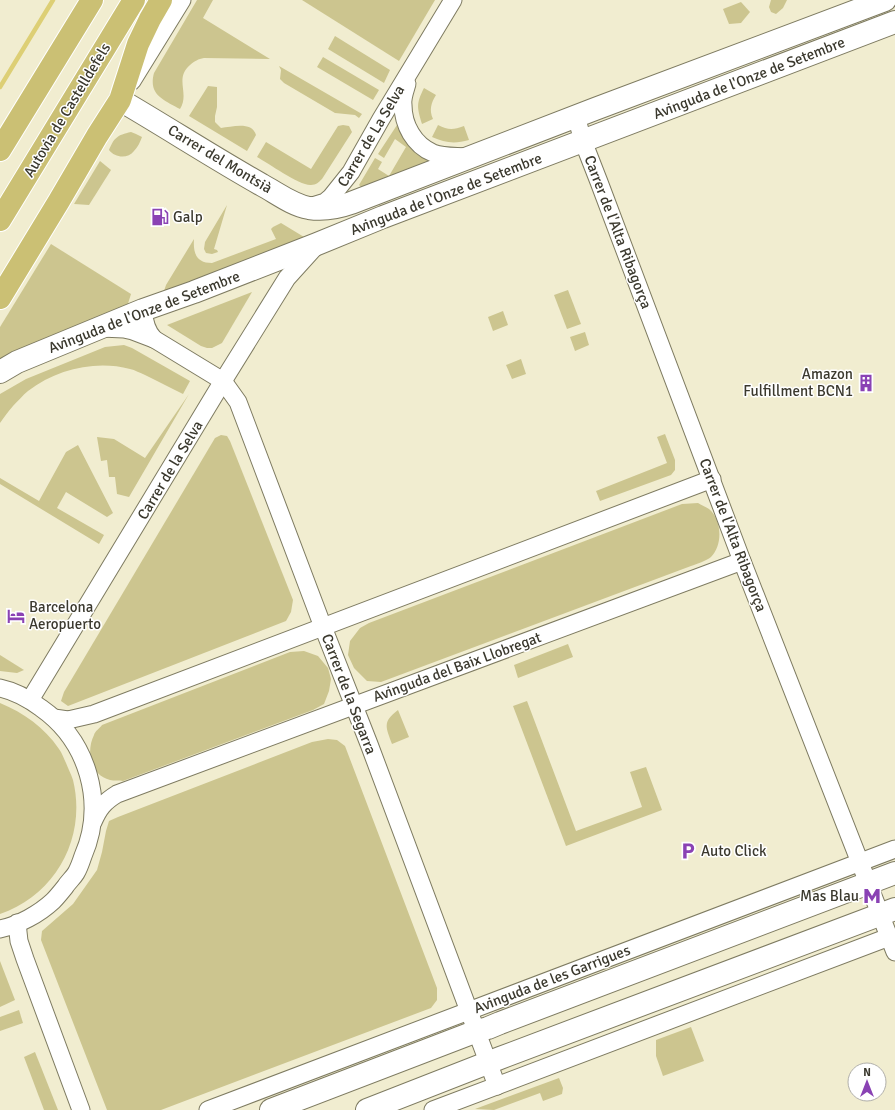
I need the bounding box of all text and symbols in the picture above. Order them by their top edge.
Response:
street label: Avinguda de l'Onze de Setembre [651,33,847,123]
street label: Autovia de Castelldefels [20,39,114,180]
street label: Carrer de La Selva [334,82,408,190]
street label: Carrer del Montsià [165,121,275,197]
street label: Avinguda de l'Onze de Setembre [348,149,544,239]
street label: Carrer de l'Alta Ribagorça [580,153,656,311]
fuel station icon: Galp [150,207,170,227]
place label: Galp [173,208,203,226]
street label: Avinguda de l'Onze de Setembre [46,267,242,357]
place label: Amazon Fulfillment BCN1 [743,365,853,400]
building icon: Amazon Fulfillment BCN1 [856,373,876,393]
street label: Carrer de la Selva [133,417,207,523]
street label: Carrer de l'Alta Ribagorça [695,456,771,614]
place label: Barcelona Aeropuerto [29,598,101,633]
hotel icon: Barcelona Aeropuerto [6,606,26,626]
street label: Avinguda del Baix Llobregat [370,628,544,706]
street label: Carrer de la Segarra [318,631,380,757]
parking icon: Auto Click [678,841,698,861]
place label: Auto Click [701,842,767,860]
metro station icon: Mas Blau [862,886,882,906]
place label: Mas Blau [800,887,859,905]
street label: Avinguda de les Garrigues [471,941,633,1017]
north arrow [847,1062,887,1102]
text: N [863,1066,871,1079]

